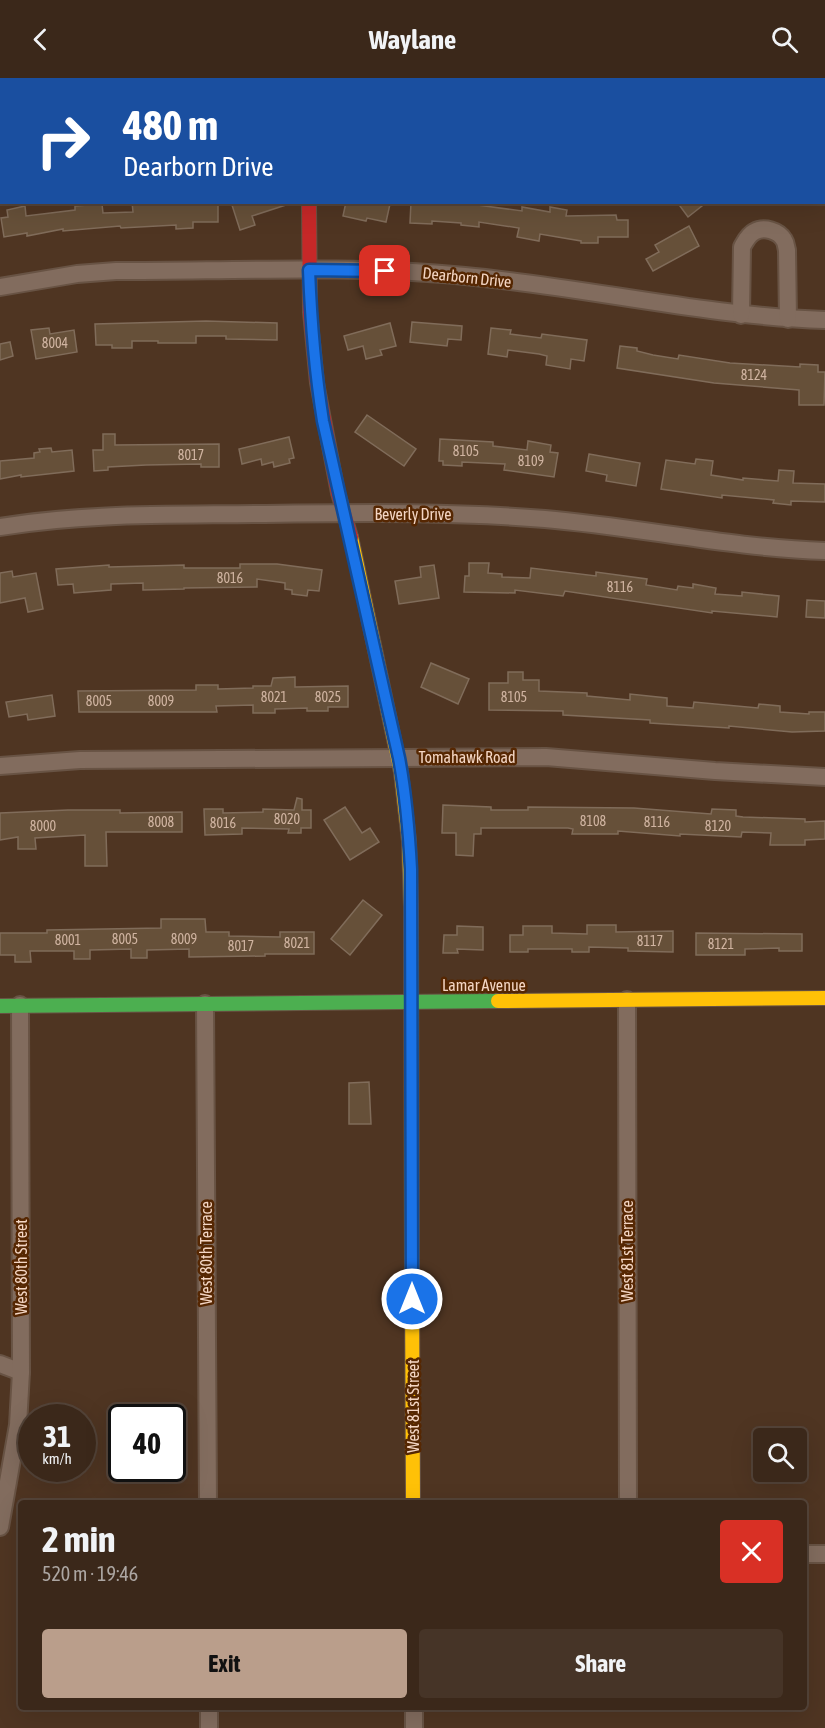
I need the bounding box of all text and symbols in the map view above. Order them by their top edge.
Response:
icon: back [24,23,57,56]
icon: search [768,23,801,56]
text: Waylane [369,24,456,55]
text: 480 m [123,101,218,149]
icon: right [24,102,102,180]
text: Dearborn Drive [123,151,274,182]
pin [359,245,410,296]
icon: arrive [368,254,401,287]
street label: Dearborn Drive [422,263,512,291]
house number: 8004 [42,335,69,351]
house number: 8124 [741,367,768,383]
house number: 8105 [453,443,479,459]
house number: 8017 [178,447,204,463]
house number: 8109 [518,453,544,469]
street label: Beverly Drive [374,505,452,524]
house number: 8016 [217,570,244,586]
house number: 8116 [607,579,634,595]
house number: 8021 [261,689,287,705]
house number: 8025 [315,689,341,705]
house number: 8105 [501,689,527,705]
house number: 8005 [86,693,112,709]
house number: 8009 [148,693,174,709]
street label: Tomahawk Road [418,748,516,766]
house number: 8020 [274,811,301,827]
house number: 8108 [580,813,607,829]
house number: 8008 [148,814,175,830]
house number: 8116 [644,814,671,830]
house number: 8016 [210,815,237,831]
house number: 8000 [30,818,57,834]
house number: 8120 [705,818,732,834]
house number: 8005 [112,931,138,947]
house number: 8009 [171,931,197,947]
house number: 8001 [55,932,81,948]
house number: 8117 [637,933,663,949]
house number: 8021 [284,935,310,951]
house number: 8121 [708,936,734,952]
house number: 8017 [228,938,254,954]
street label: Lamar Avenue [442,976,526,994]
street label: West 81st Terrace [618,1200,636,1302]
street label: West 80th Terrace [197,1201,215,1305]
street label: West 80th Street [12,1219,30,1315]
position arrow [380,1267,444,1331]
street label: West 81st Street [404,1359,422,1453]
speed limit sign: 40 [108,1404,186,1482]
text: 31 [43,1419,71,1453]
map controls [753,1428,807,1482]
button: search [753,1428,807,1482]
text: km/h [42,1450,72,1467]
text: 2 min [42,1518,116,1560]
button: close [720,1520,783,1583]
text: 520 m · 19:46 [42,1562,138,1585]
button: Exit [42,1629,407,1698]
button: Share [419,1629,783,1698]

